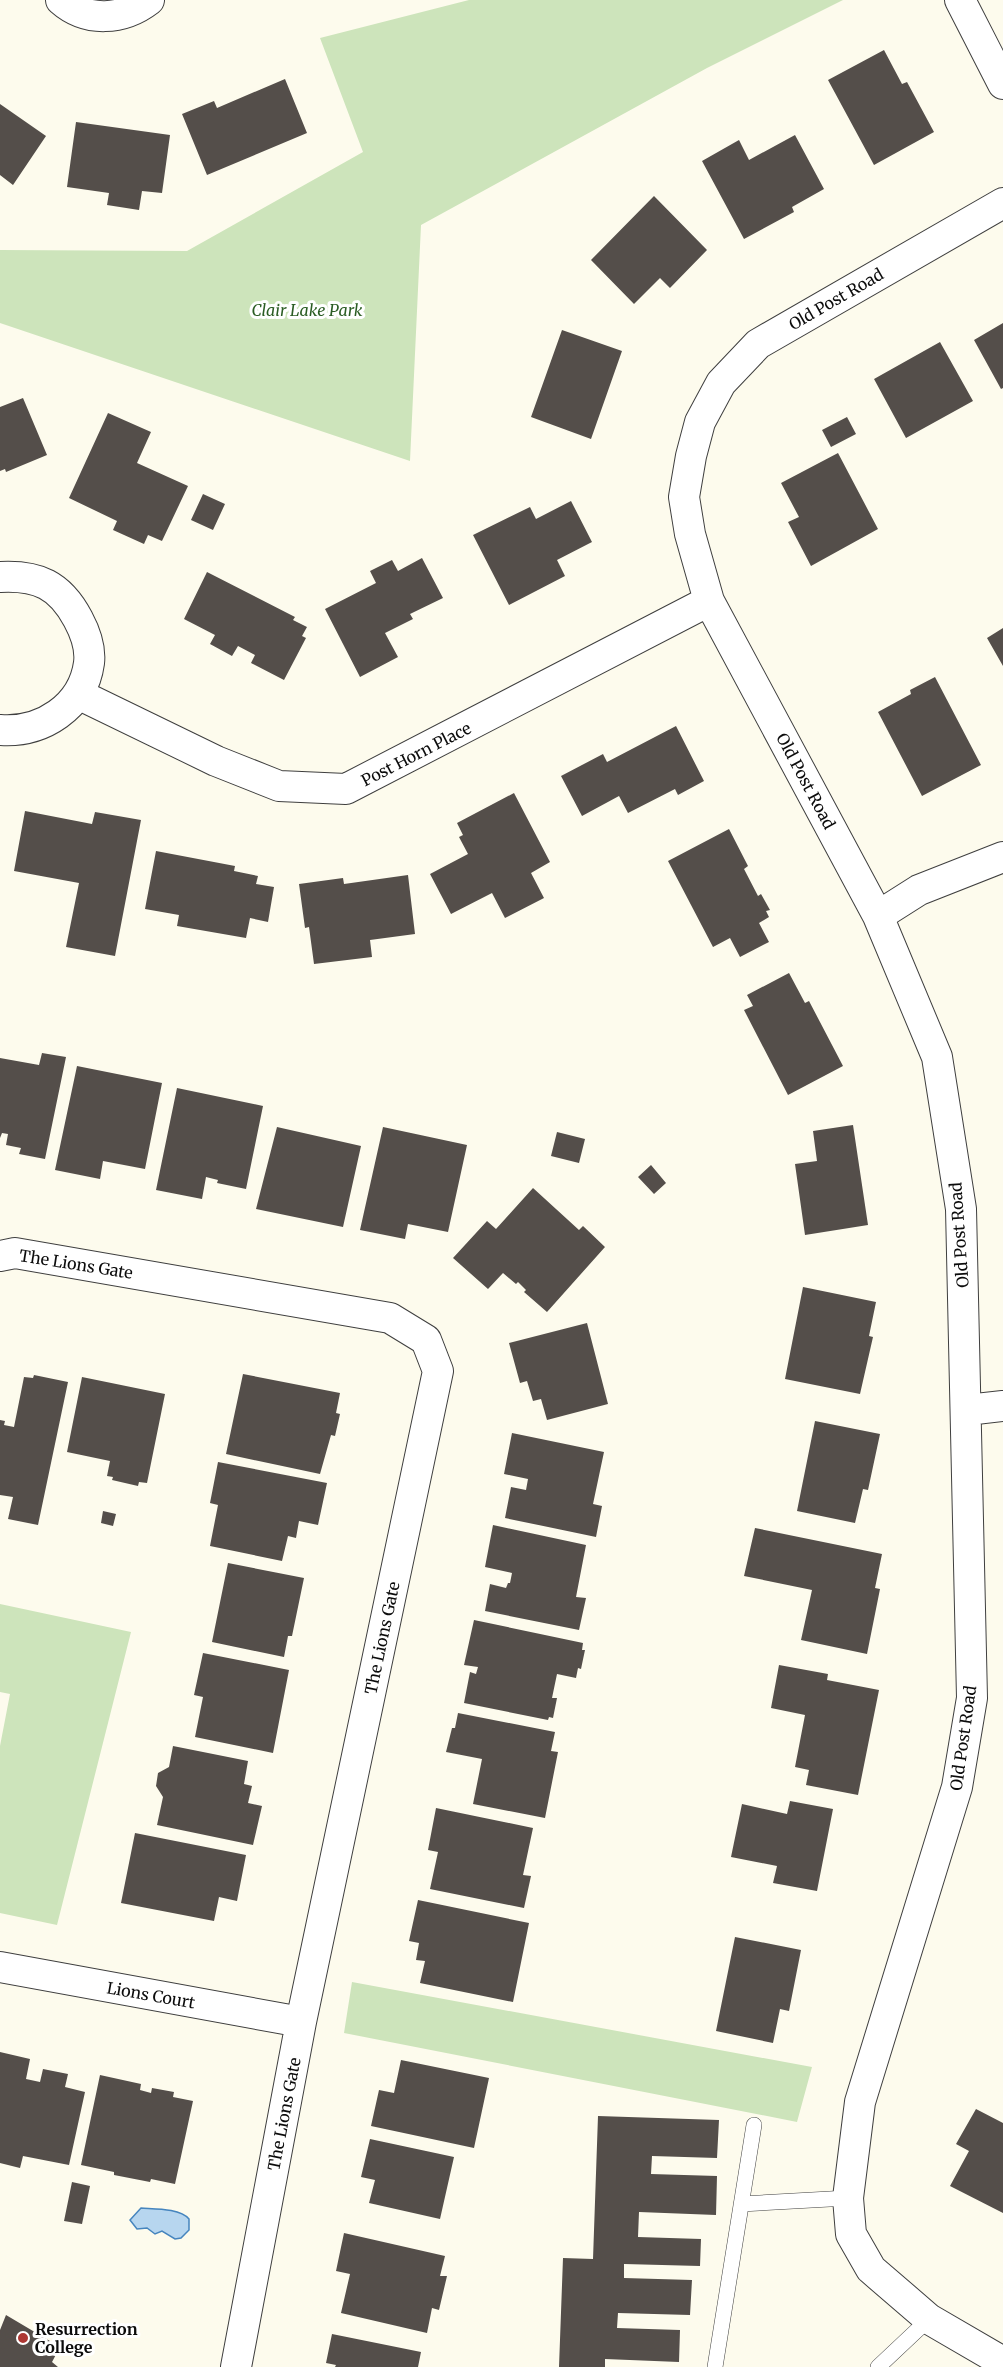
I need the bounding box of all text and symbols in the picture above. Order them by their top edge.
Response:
street label: Old Post Road [785,264,887,334]
park label: Clair Lake Park [251,300,363,320]
street label: Post Horn Place [358,718,474,790]
street label: Old Post Road [772,730,840,833]
street label: Old Post Road [945,1181,973,1288]
street label: The Lions Gate [18,1245,134,1283]
street label: The Lions Gate [360,1580,404,1696]
street label: Old Post Road [946,1684,980,1792]
street label: Lions Court [105,1977,198,2013]
street label: The Lions Gate [263,2056,305,2172]
place label: Resurrection College [35,2319,138,2357]
marker: Resurrection College [16,2331,30,2345]

